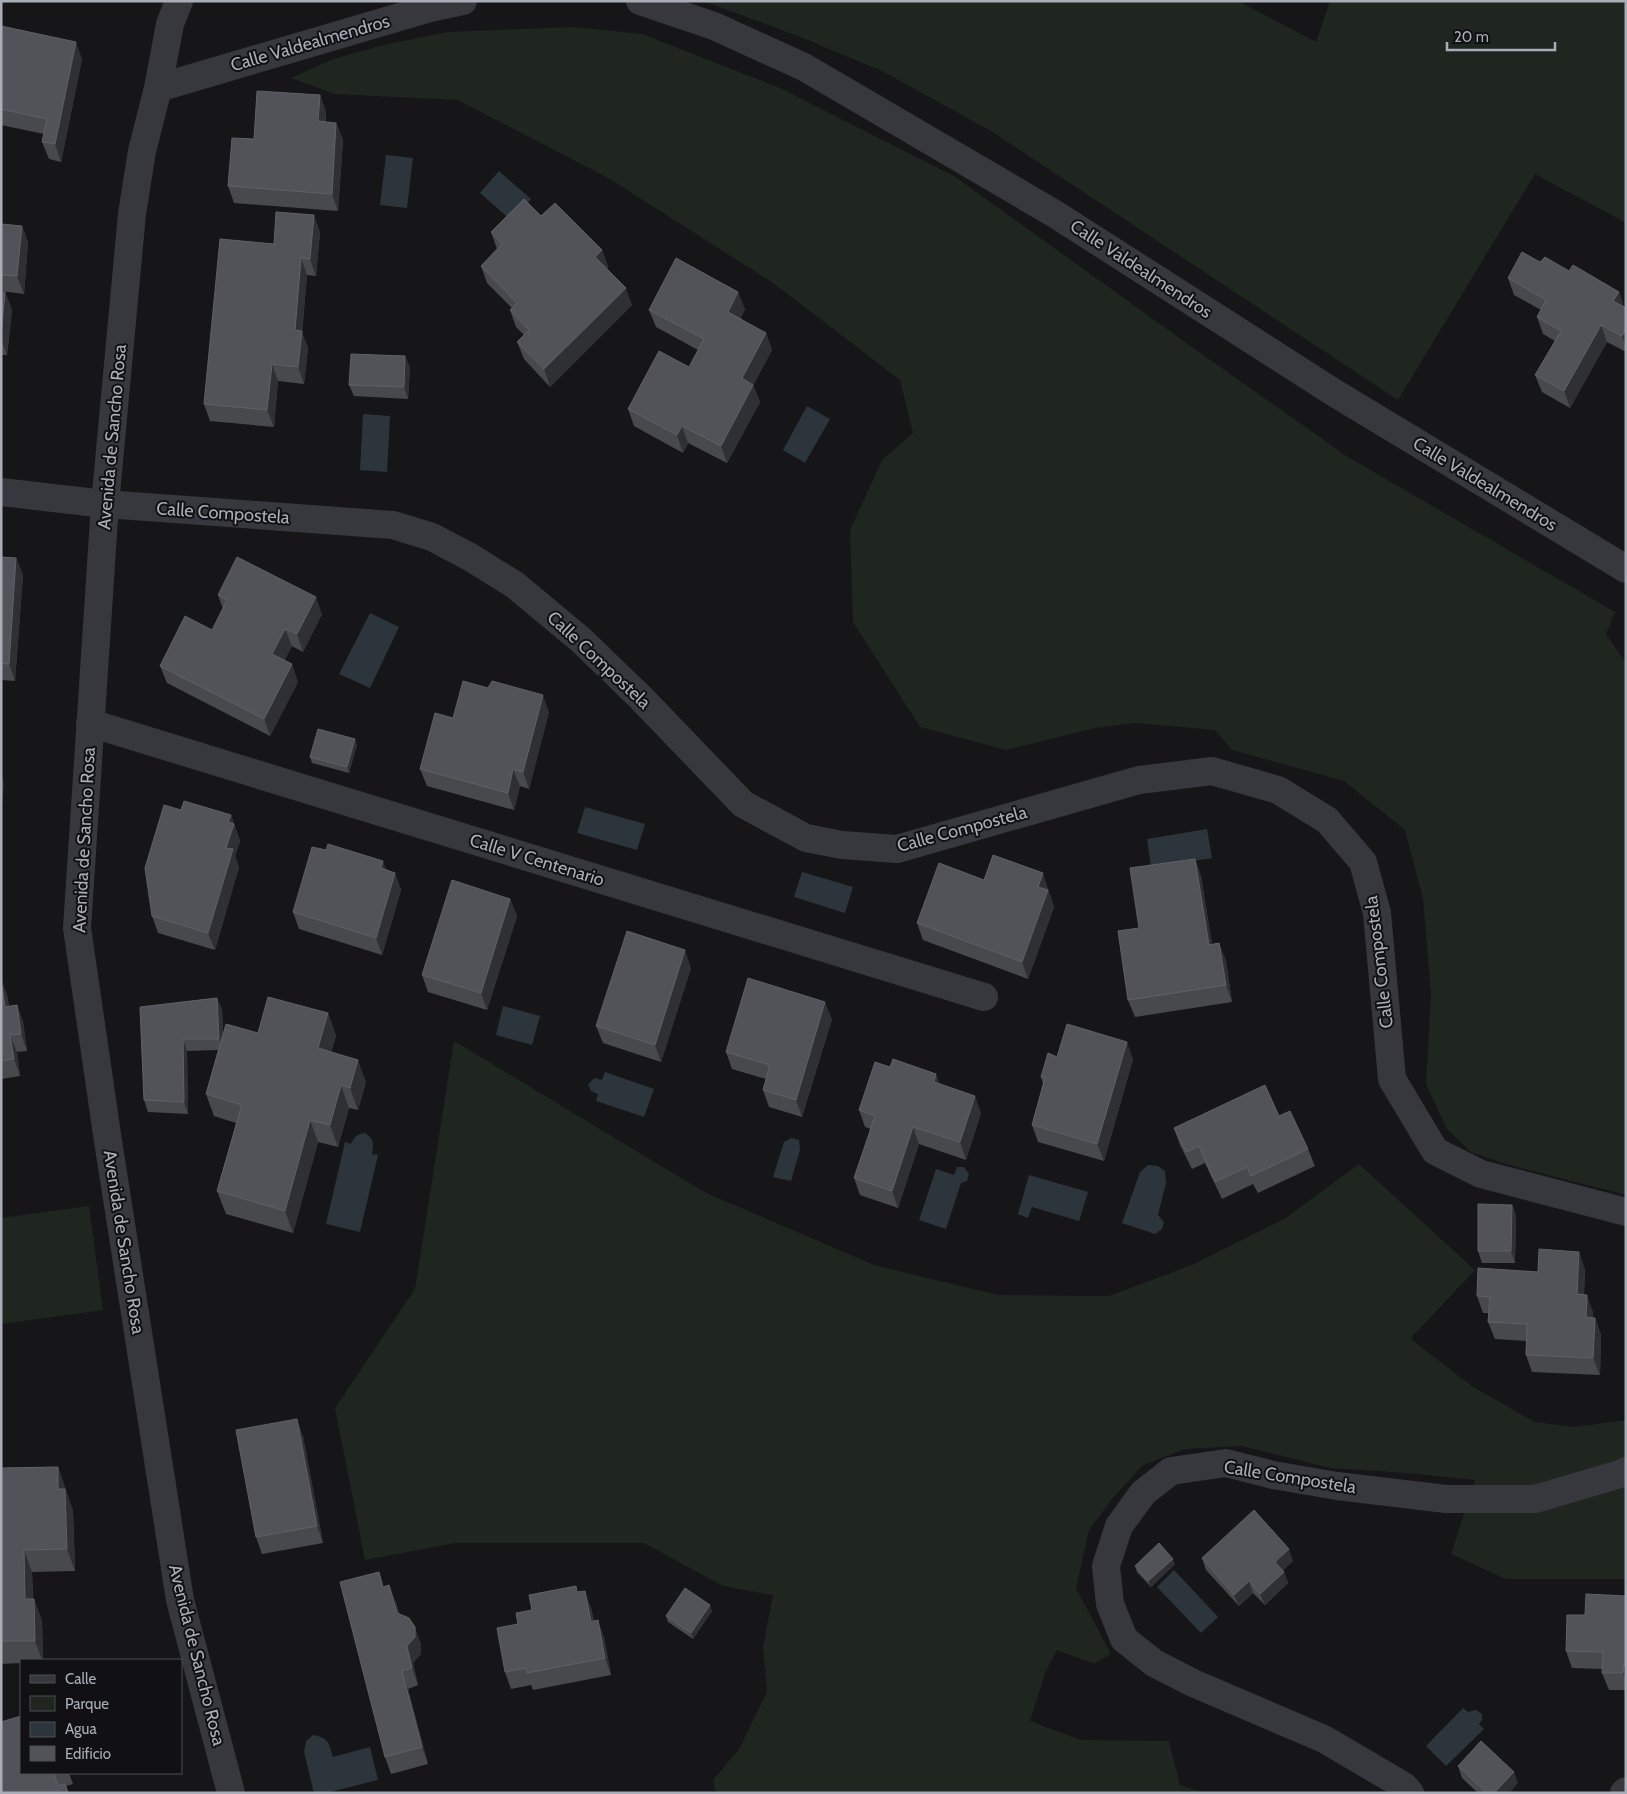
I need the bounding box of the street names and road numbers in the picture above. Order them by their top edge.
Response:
street label: Calle Valdealmendros [228,10,392,76]
street label: Calle Valdealmendros [1066,215,1216,323]
street label: Avenida de Sancho Rosa [93,343,131,530]
street label: Calle Valdealmendros [1409,432,1561,536]
street label: Calle Compostela [156,497,291,529]
street label: Calle Compostela [543,606,656,714]
street label: Avenida de Sancho Rosa [68,746,100,933]
street label: Calle Compostela [895,801,1030,857]
street label: Calle V Centenario [467,829,607,891]
street label: Calle Compostela [1360,894,1398,1030]
street label: Avenida de Sancho Rosa [99,1149,149,1336]
street label: Calle Compostela [1222,1456,1358,1498]
street label: Avenida de Sancho Rosa [164,1562,230,1748]

